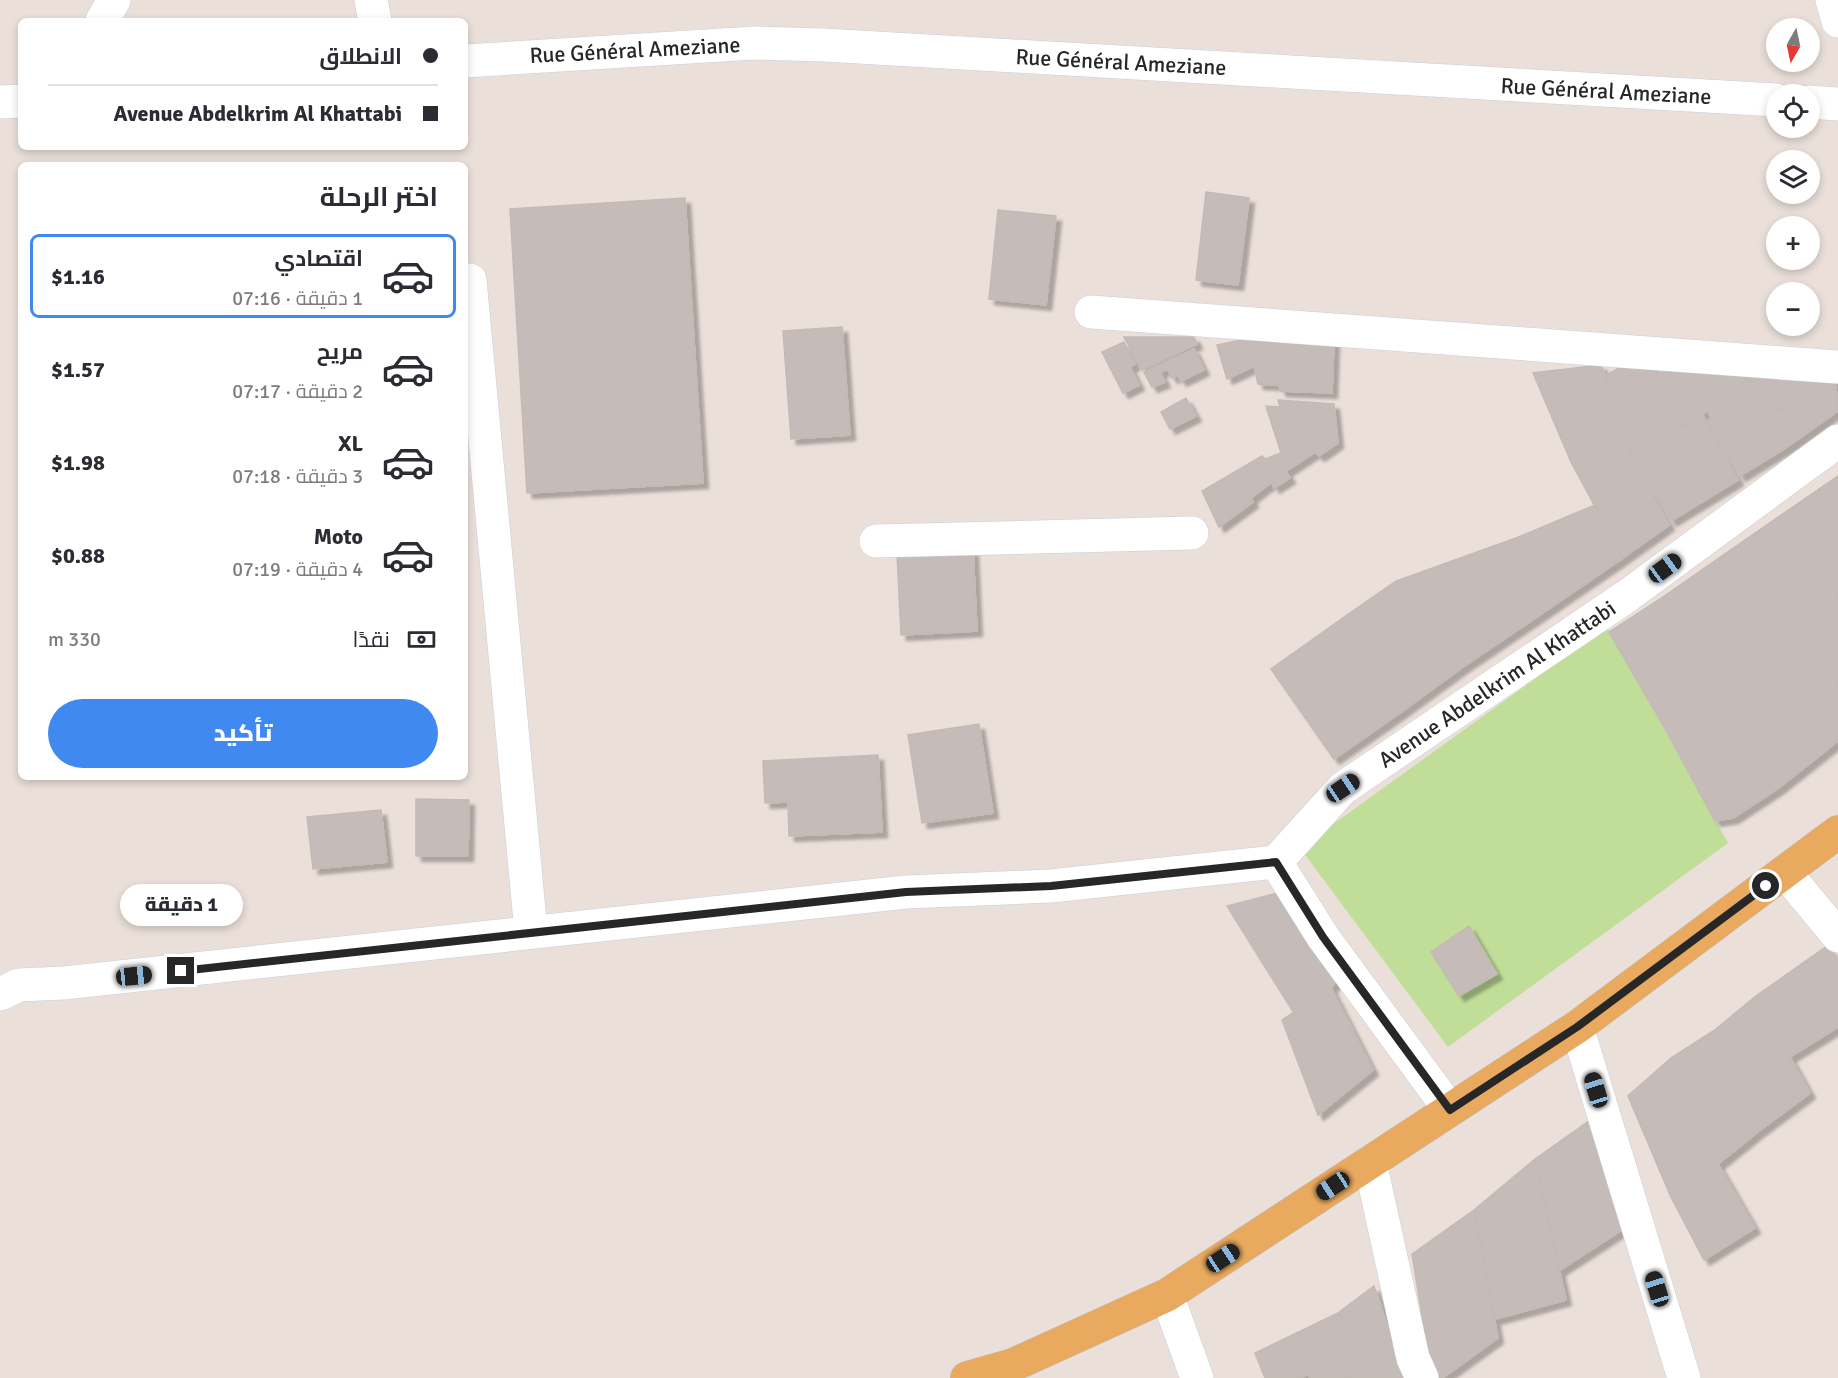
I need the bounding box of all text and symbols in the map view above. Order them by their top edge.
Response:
north arrow [1766,18,1820,72]
map controls [1766,18,1820,336]
street label: Rue Général Ameziane [529,31,741,69]
text: الانطلاق [319,43,402,70]
street label: Rue Général Ameziane [1015,43,1227,81]
street label: Rue Général Ameziane [1500,72,1712,110]
button: locate [1766,84,1820,138]
text: Avenue Abdelkrim Al Khattabi [114,100,402,127]
button: layers [1766,150,1820,204]
text: اختر الرحلة [320,181,438,214]
button: + [1766,216,1820,270]
text: اقتصادي [274,245,363,272]
icon: car [381,249,435,303]
text: $1.16 [51,263,105,290]
button: − [1766,282,1820,336]
text: 1 دقيقة · 07:16 [232,286,363,311]
text: مريح [317,338,363,365]
icon: car [381,342,435,396]
text: $1.57 [51,356,105,383]
text: 2 دقيقة · 07:17 [232,379,363,404]
text: XL [338,430,363,457]
icon: car [381,435,435,489]
text: $1.98 [51,449,105,476]
text: 3 دقيقة · 07:18 [232,464,363,489]
text: Moto [314,523,363,550]
icon: car [381,528,435,582]
text: $0.88 [51,542,105,569]
car [1645,550,1685,586]
text: 4 دقيقة · 07:19 [232,557,363,582]
street label: Avenue Abdelkrim Al Khattabi [1373,594,1621,774]
icon: cash [405,623,438,656]
text: نقدًا [352,626,390,653]
text: 330 m [48,627,101,652]
button: تأكيد [48,699,438,768]
car [1323,770,1363,806]
route start [1752,872,1779,899]
callout: 1 دقيقة [120,884,243,926]
text: 1 دقيقة [145,892,218,917]
route end [167,957,194,984]
car [115,965,153,987]
car [1582,1070,1610,1110]
car [1313,1169,1353,1203]
car [1203,1241,1243,1275]
car [1643,1269,1671,1309]

